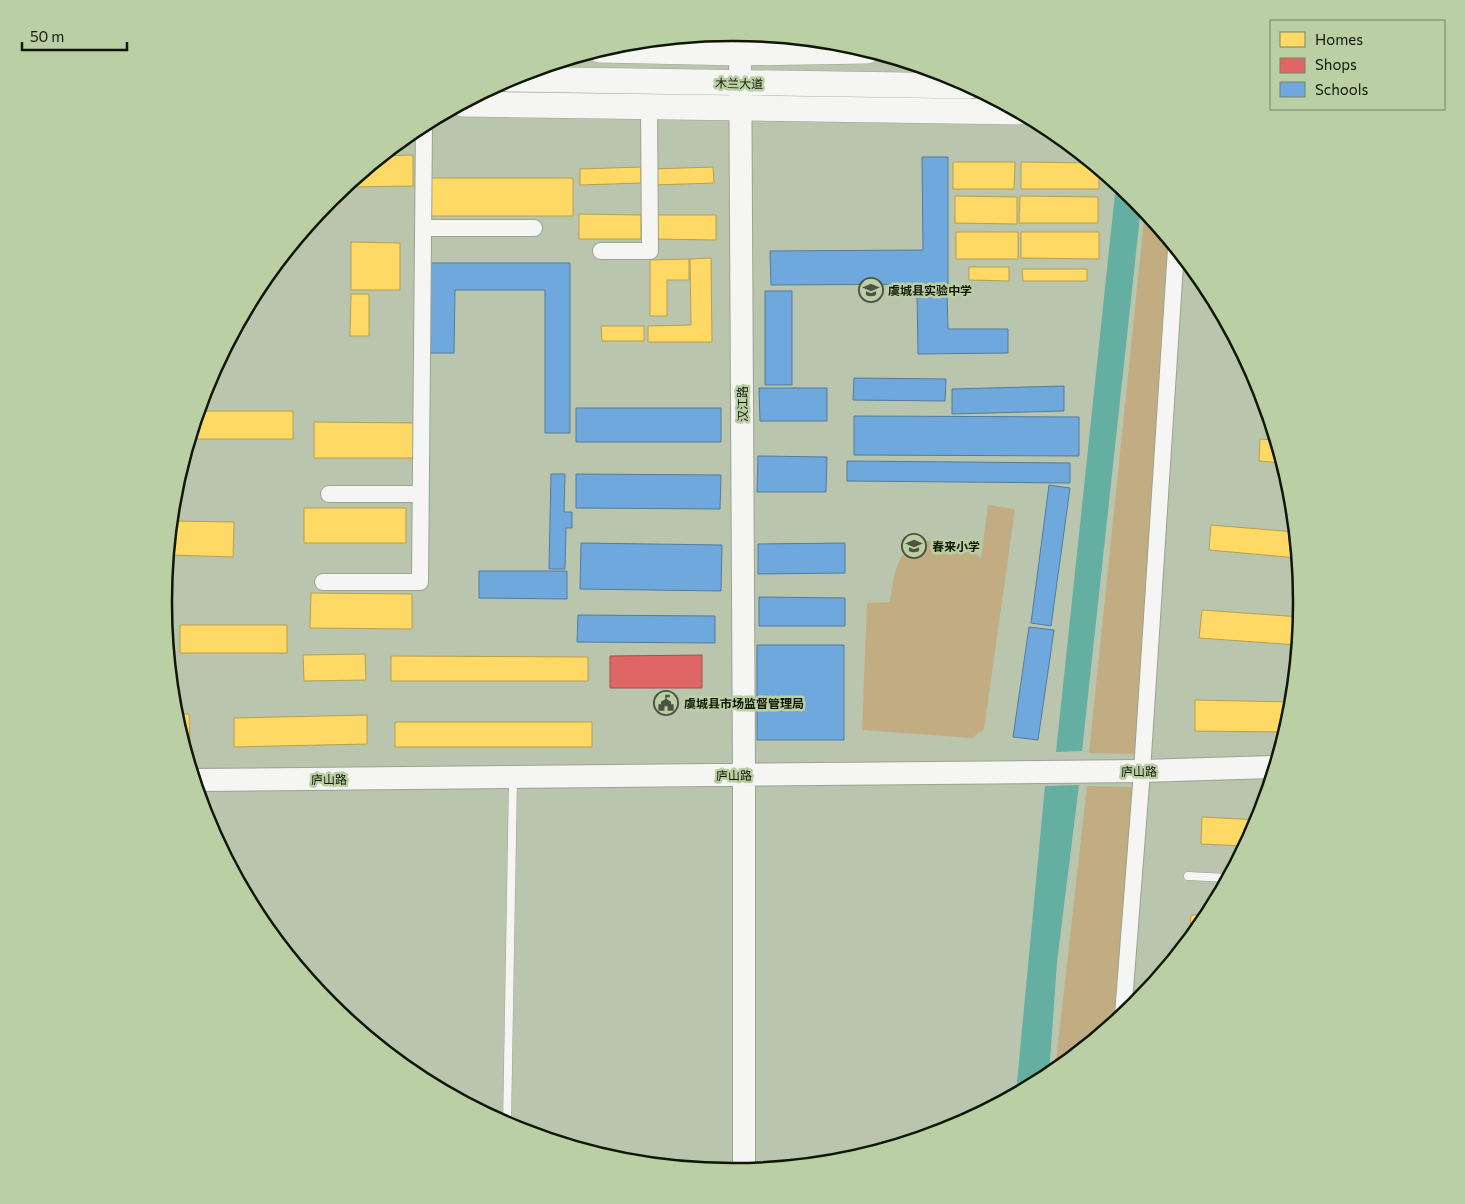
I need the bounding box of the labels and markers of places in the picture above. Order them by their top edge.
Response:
school or university icon: 虞城县实验中学 [858,277,884,303]
place label: 虞城县实验中学 [888,283,972,297]
school or university icon: 春来小学 [901,533,927,559]
place label: 春来小学 [932,539,980,553]
public building icon: 虞城县市场监督管理局 [653,690,679,716]
place label: 虞城县市场监督管理局 [684,696,804,710]

